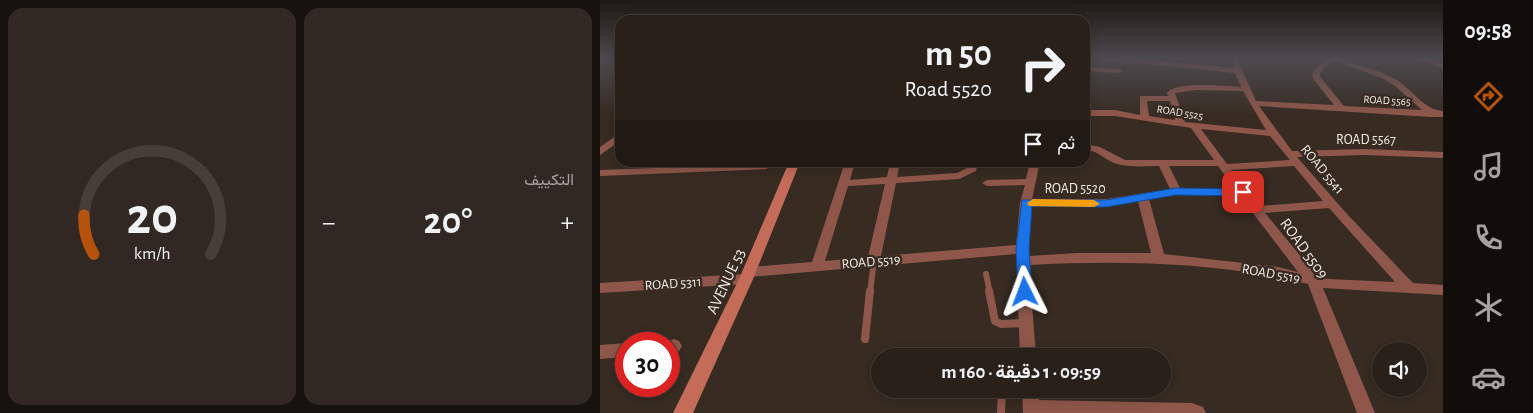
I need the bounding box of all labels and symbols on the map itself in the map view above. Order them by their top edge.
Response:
street label: ROAD 5565 [1363,94,1411,107]
street label: ROAD 5525 [1156,103,1204,122]
street label: ROAD 5567 [1336,133,1396,147]
street label: ROAD 5541 [1298,143,1347,197]
pin [1222,171,1264,213]
street label: ROAD 5520 [1044,182,1106,196]
street label: ROAD 5509 [1277,215,1331,282]
street label: AVENUE 53 [704,246,748,317]
street label: ROAD 5519 [841,252,901,272]
street label: ROAD 5519 [1241,262,1301,286]
position arrow [998,265,1050,317]
street label: ROAD 5311 [644,275,702,293]
speed limit sign: 30 [615,332,680,397]

